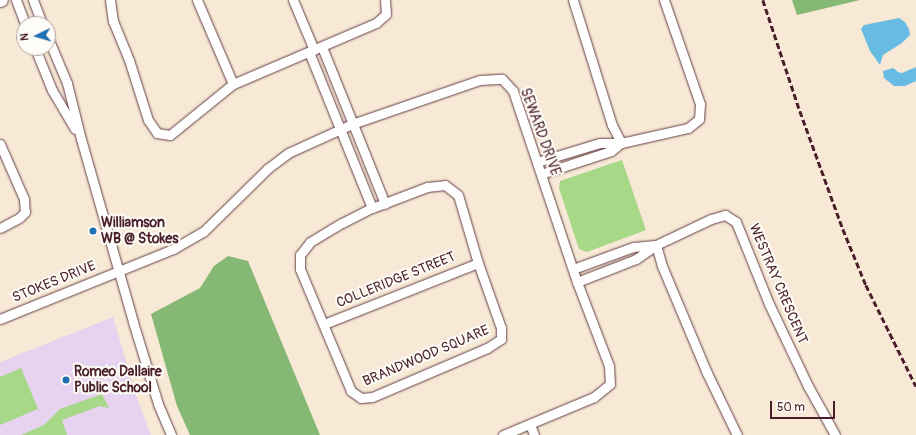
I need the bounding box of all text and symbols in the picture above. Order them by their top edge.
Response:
north arrow [16,16,56,56]
text: N [18,33,31,41]
street label: SEWARD DRIVE [516,86,564,178]
place label: Williamson WB @ Stokes [101,215,178,248]
street label: WESTRAY CRESCENT [745,221,811,347]
marker: Williamson WB @ Stokes [88,226,98,236]
street label: COLLERIDGE STREET [334,248,458,312]
street label: STOKES DRIVE [10,258,98,306]
street label: BRANDWOOD SQUARE [360,322,492,390]
place label: Romeo Dallaire Public School [74,364,162,396]
marker: Romeo Dallaire Public School [61,375,71,385]
scale bar [772,393,837,419]
text: 50 m [777,400,805,415]

